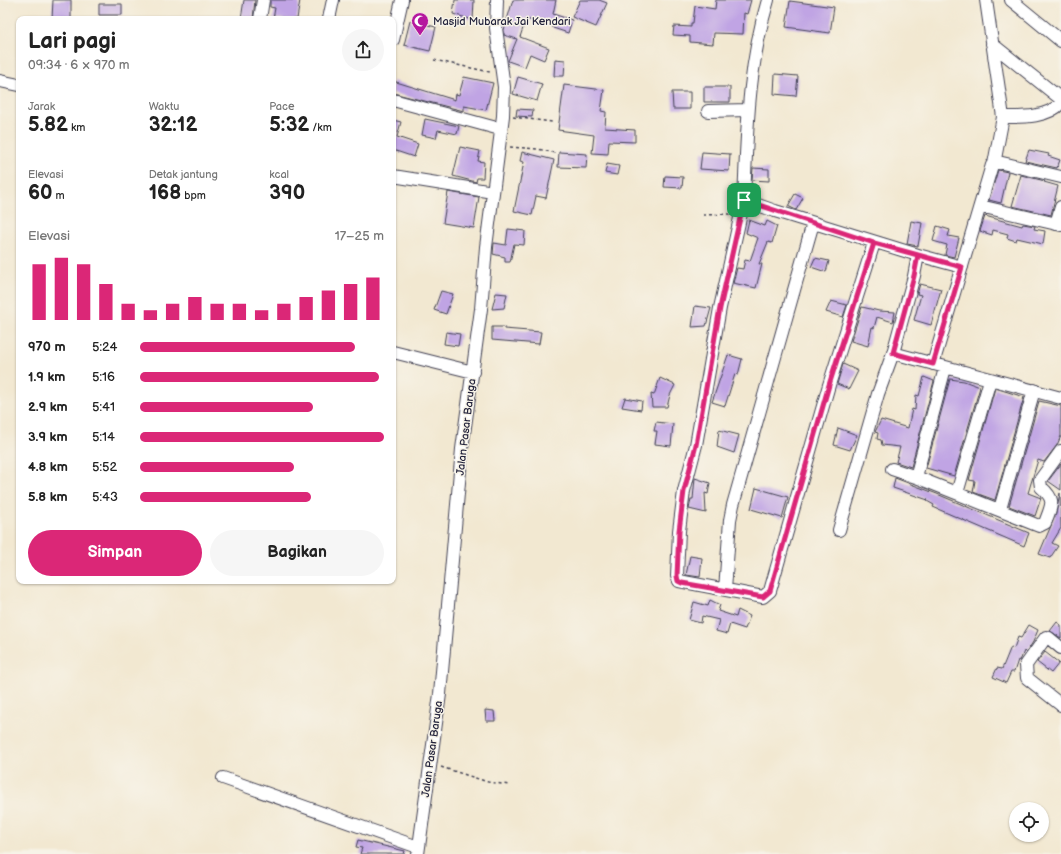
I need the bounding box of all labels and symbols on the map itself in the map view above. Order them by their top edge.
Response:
mosque icon: Masjid Mubarak Jai Kendari [410,11,430,36]
place label: Masjid Mubarak Jai Kendari [433,15,571,28]
pin [727,183,761,217]
street label: Jalan Pasar Baruga [454,378,478,476]
street label: Jalan Pasar Baruga [419,700,445,798]

